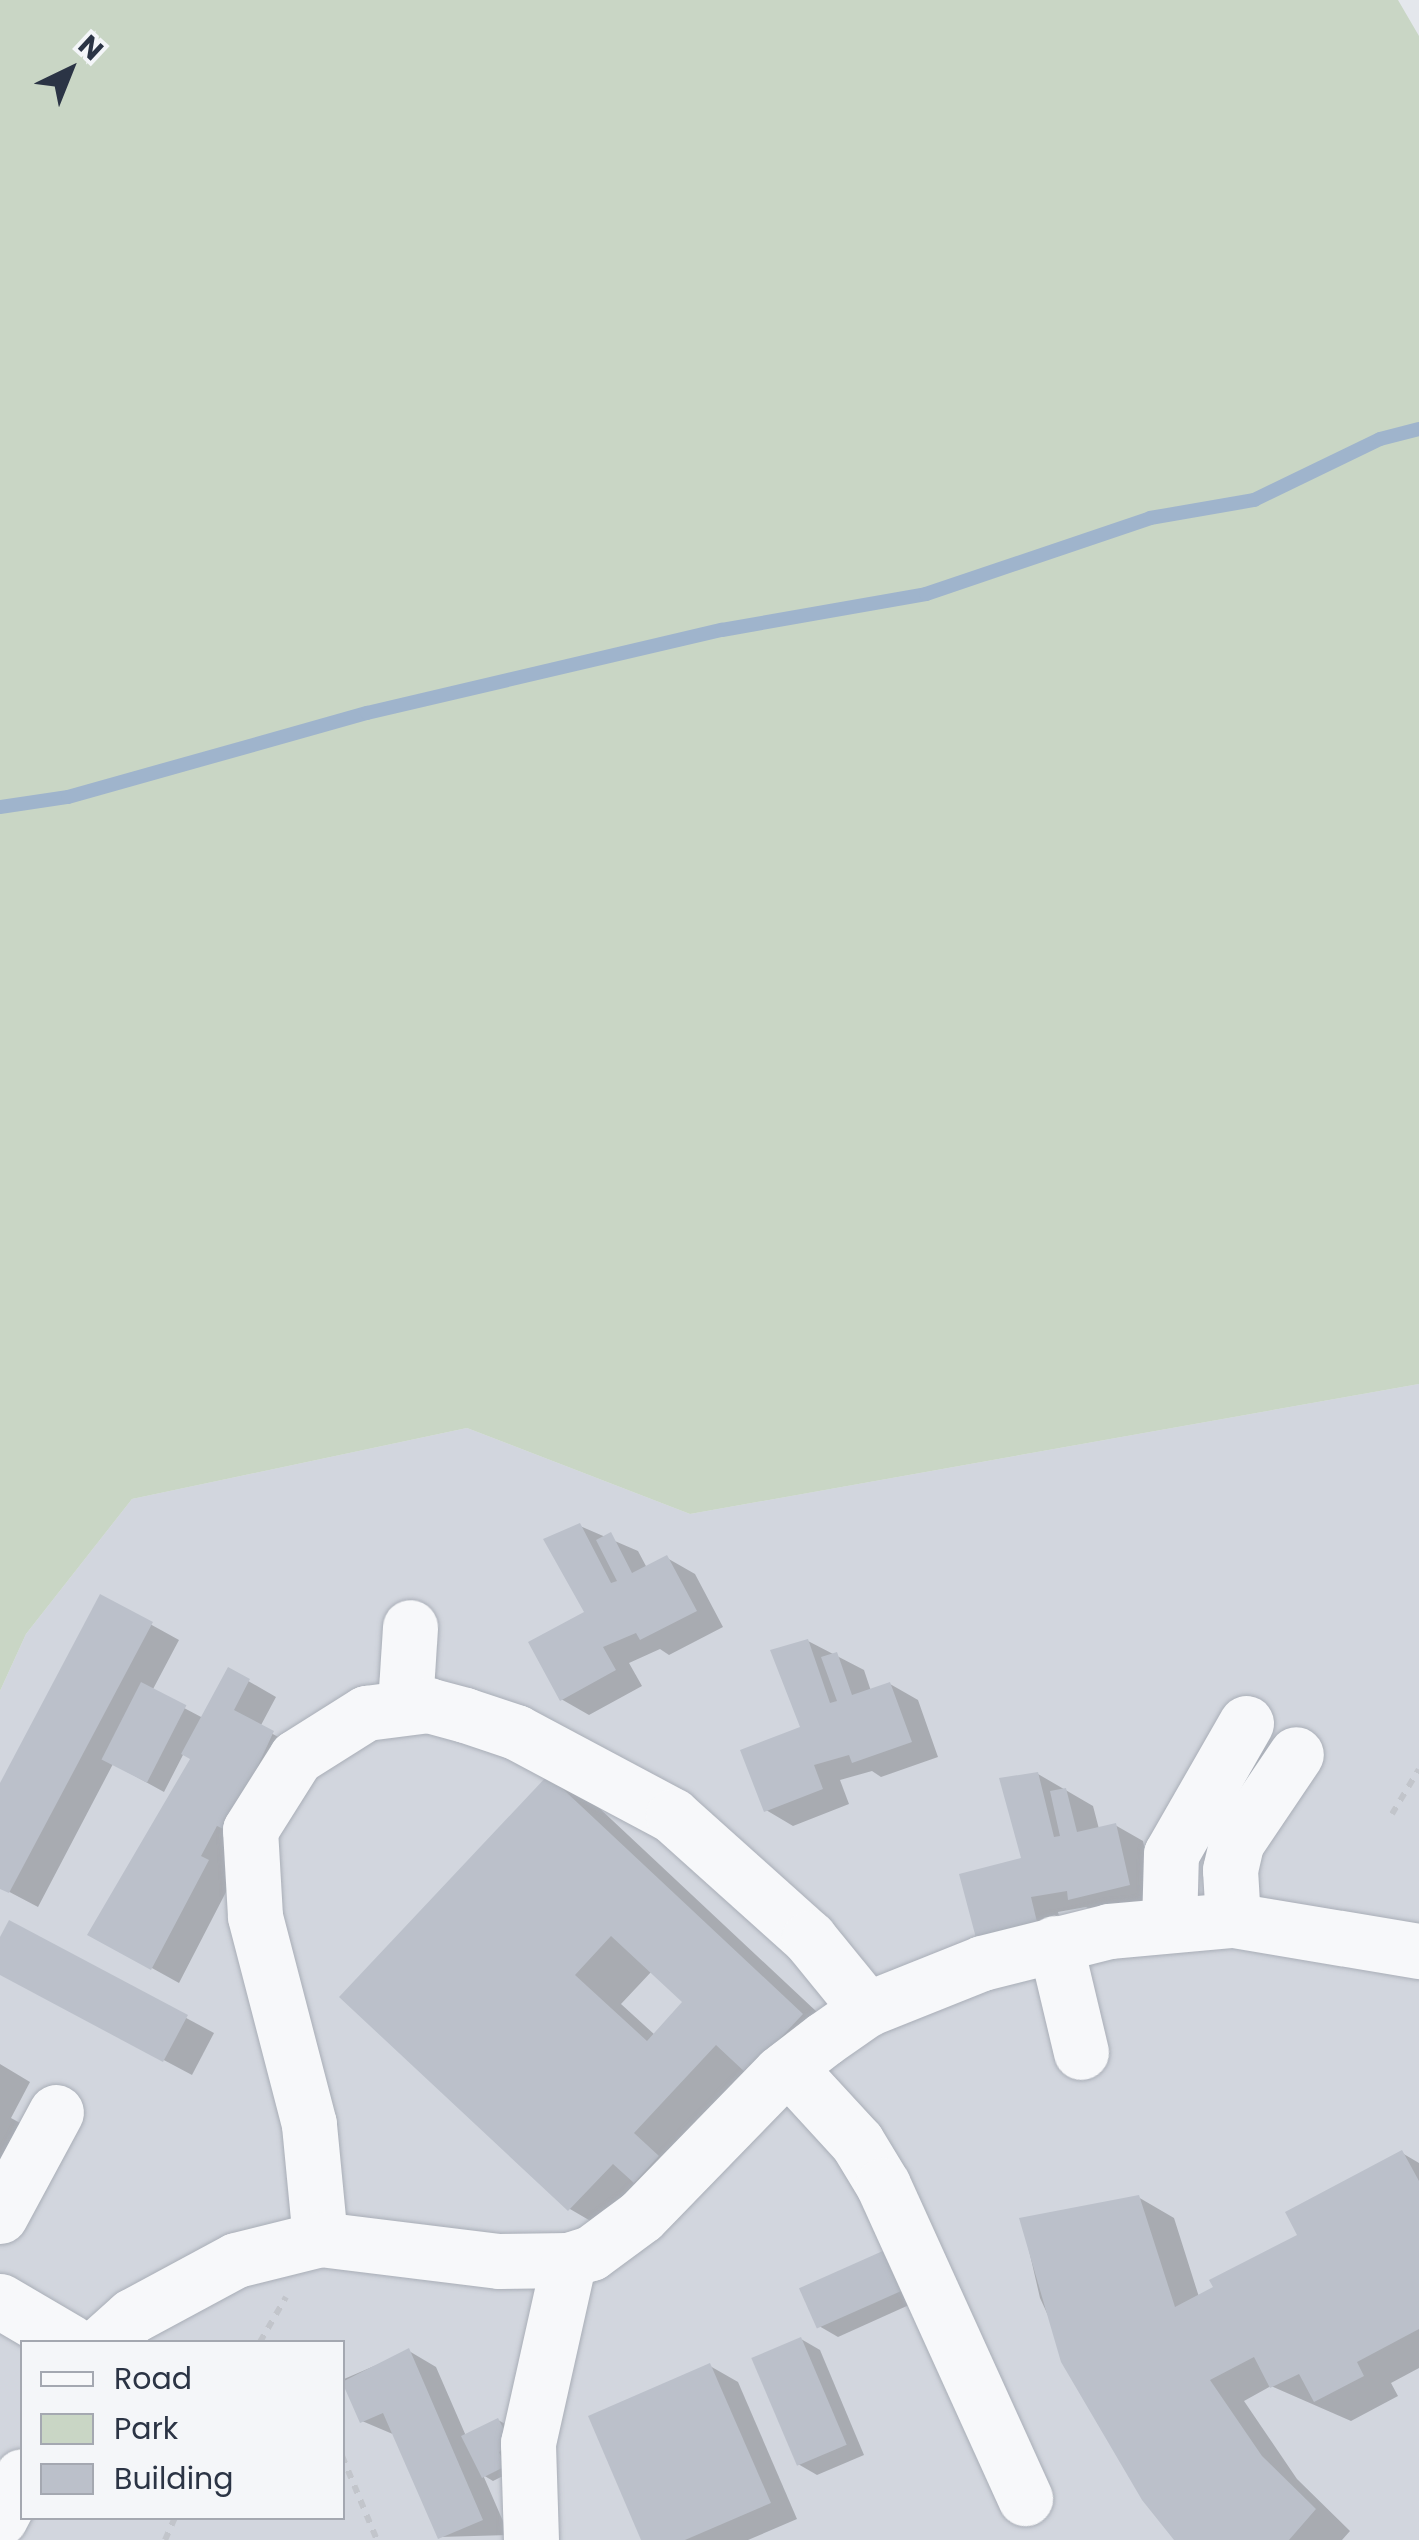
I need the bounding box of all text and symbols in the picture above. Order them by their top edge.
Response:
north arrow [20,20,120,120]
text: N [70,26,112,69]
legend [20,2340,345,2520]
text: Road [114,2357,192,2400]
text: Park [114,2407,178,2450]
text: Building [114,2457,234,2500]

